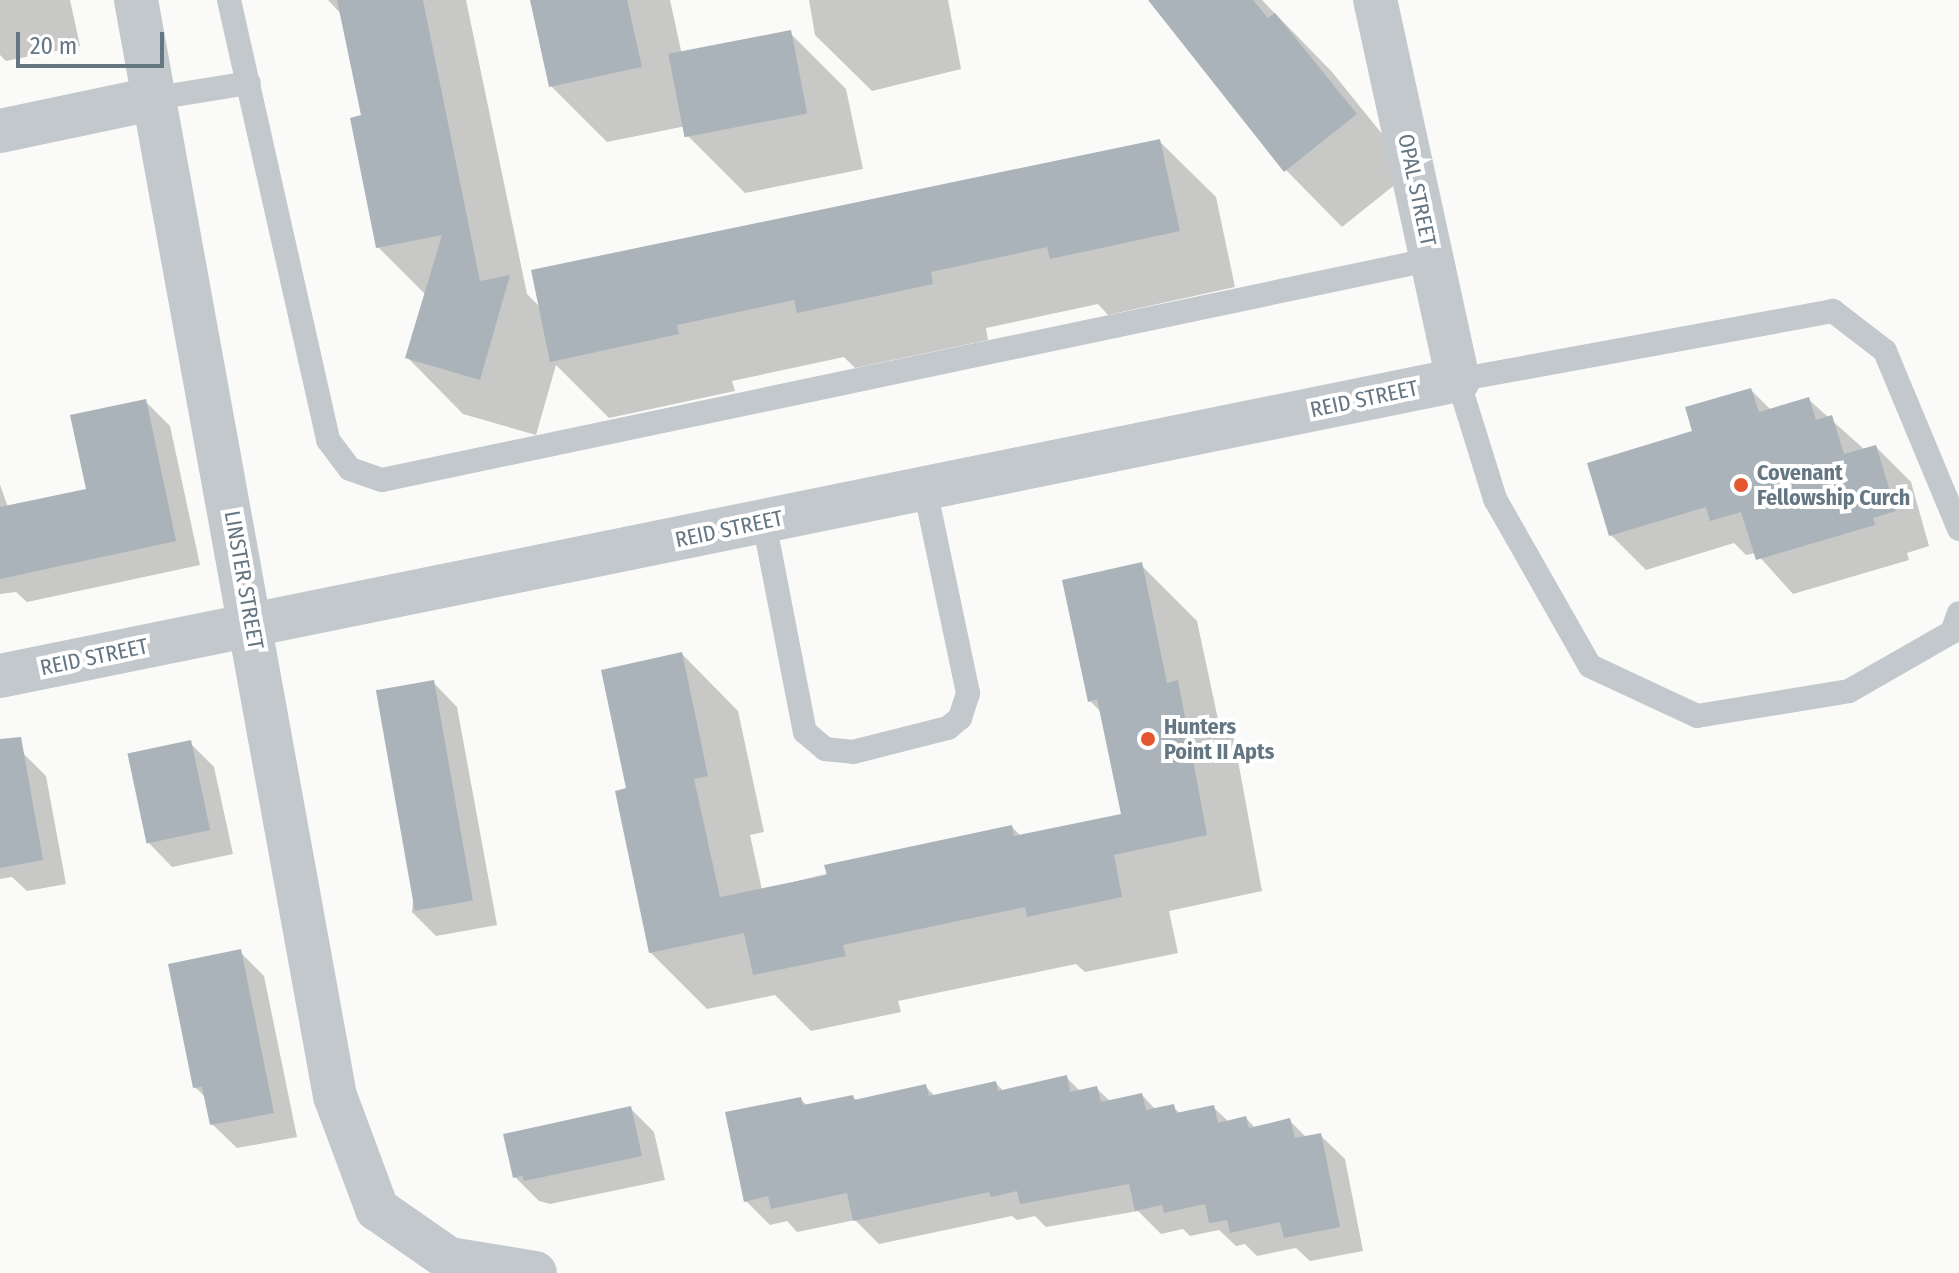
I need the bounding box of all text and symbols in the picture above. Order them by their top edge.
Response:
scale bar [20,16,168,66]
text: 20 m [30,32,77,60]
street label: OPAL STREET [1392,132,1442,248]
street label: REID STREET [1308,375,1420,423]
place label: Covenant Fellowship Curch [1757,459,1910,510]
marker: Covenant Fellowship Curch [1732,476,1750,494]
street label: REID STREET [673,505,785,553]
street label: LINSTER STREET [219,509,269,651]
street label: REID STREET [38,633,150,681]
place label: Hunters Point II Apts [1164,713,1274,764]
marker: Hunters Point II Apts [1139,730,1157,748]

